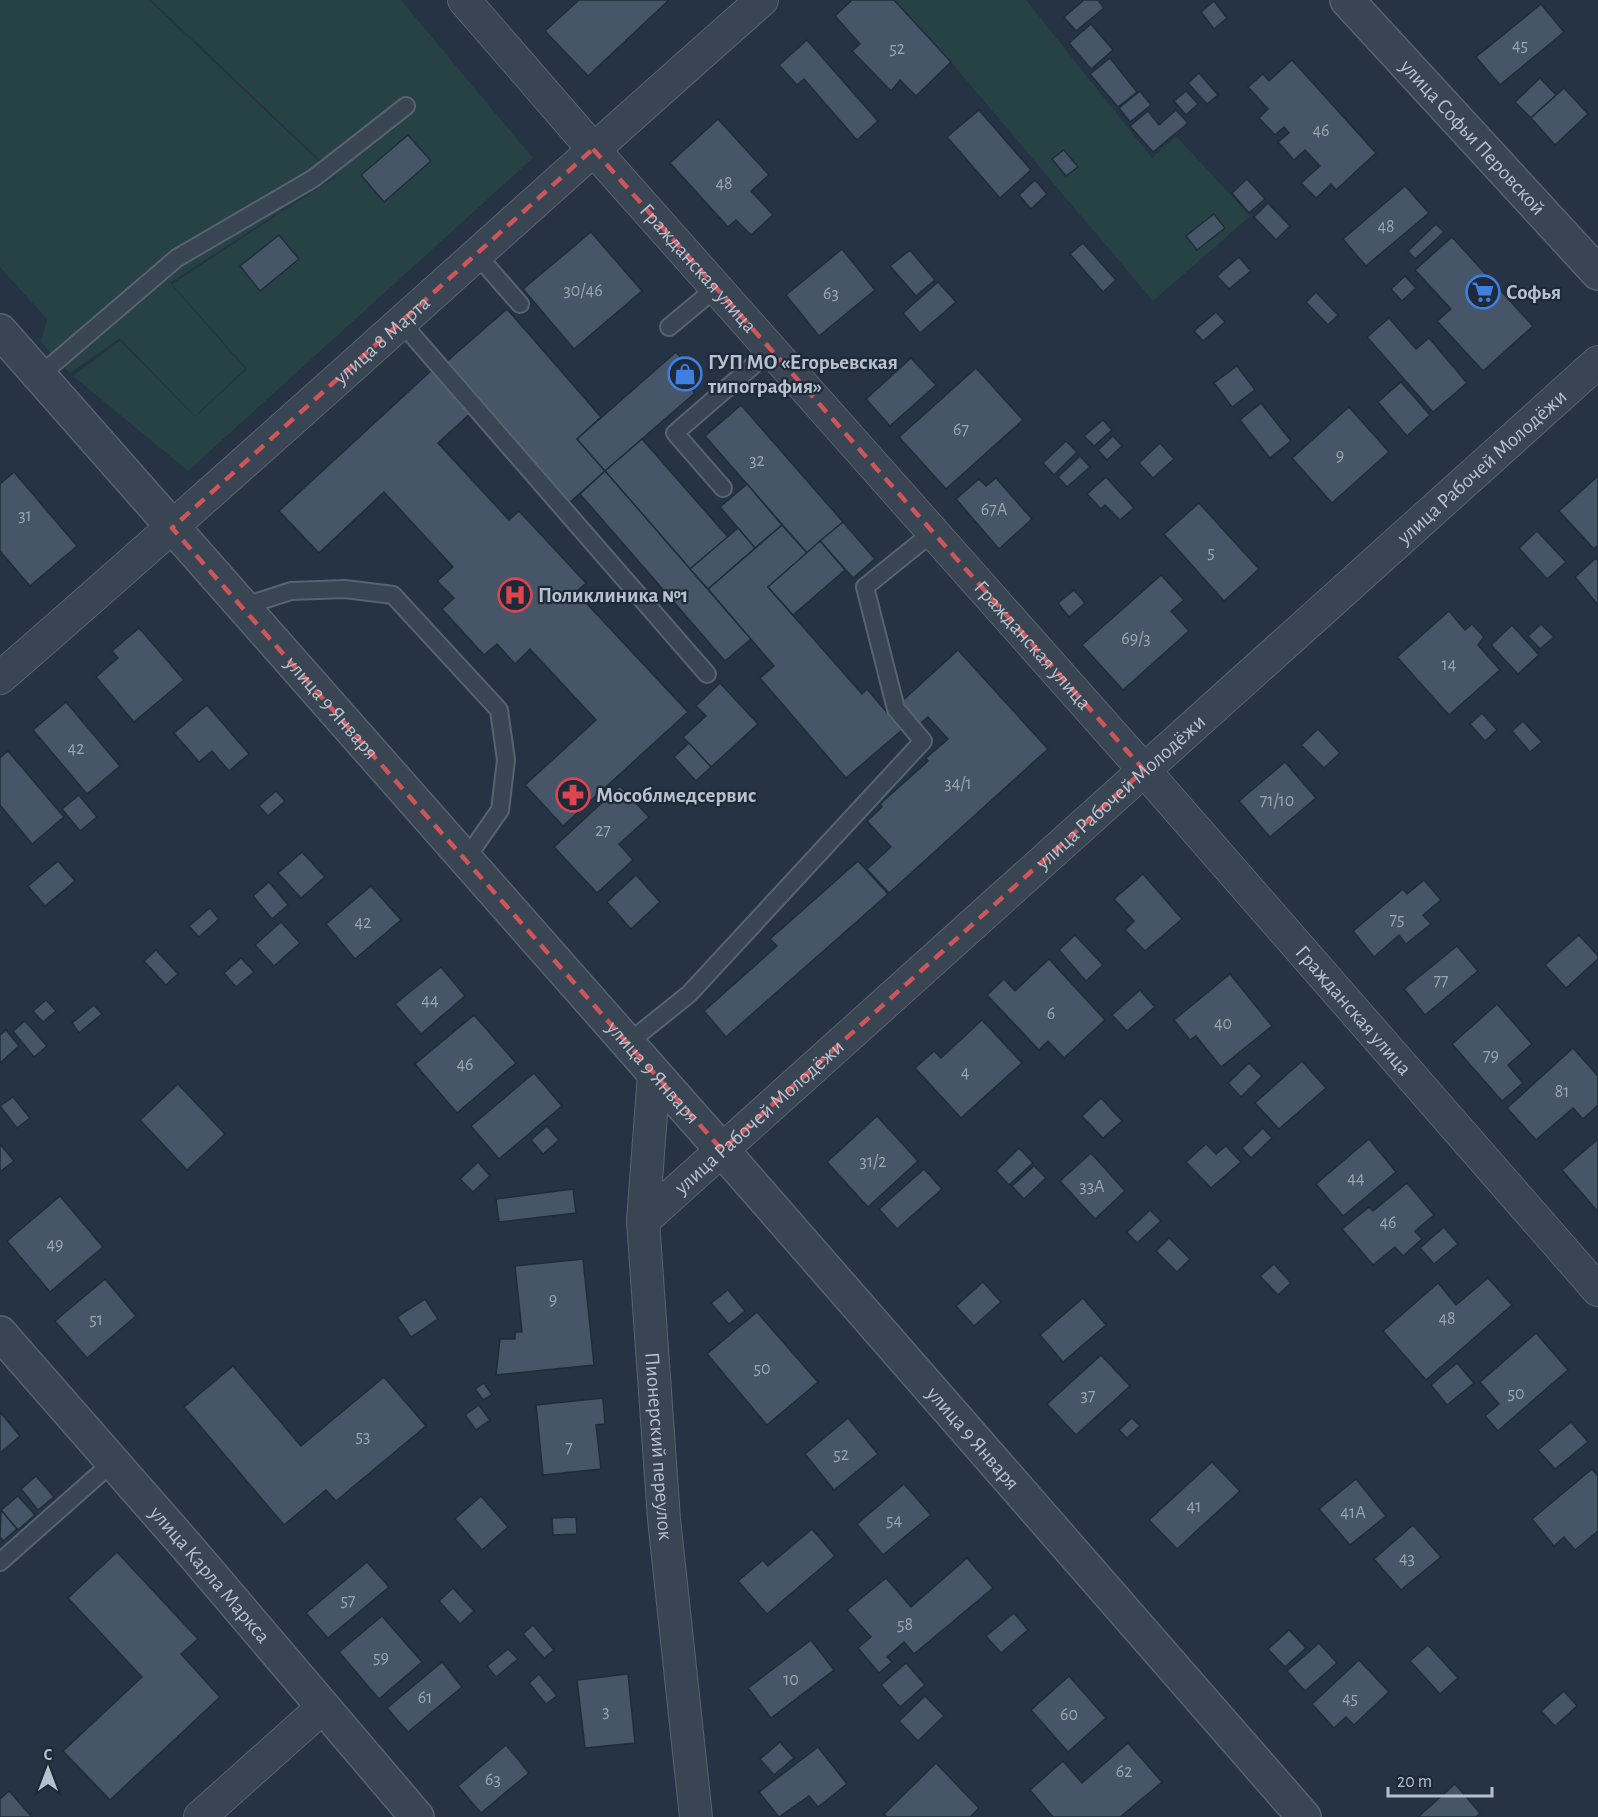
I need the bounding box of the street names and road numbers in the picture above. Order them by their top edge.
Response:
street label: улица Софьи Перовской [1395,55,1549,219]
street label: Гражданская улица [636,200,761,337]
street label: улица 8 Марта [329,292,434,389]
street label: улица Рабочей Молодёжи [1393,386,1571,549]
street label: Гражданская улица [970,577,1095,714]
street label: улица 9 Января [280,652,382,763]
street label: улица Рабочей Молодёжи [1031,711,1209,874]
street label: Гражданская улица [1291,941,1416,1080]
street label: улица 9 Января [602,1016,704,1128]
street label: улица Рабочей Молодёжи [670,1036,848,1199]
street label: Пионерский переулок [641,1351,676,1542]
street label: улица 9 Января [922,1382,1023,1494]
street label: улица Карла Маркса [145,1501,274,1647]

